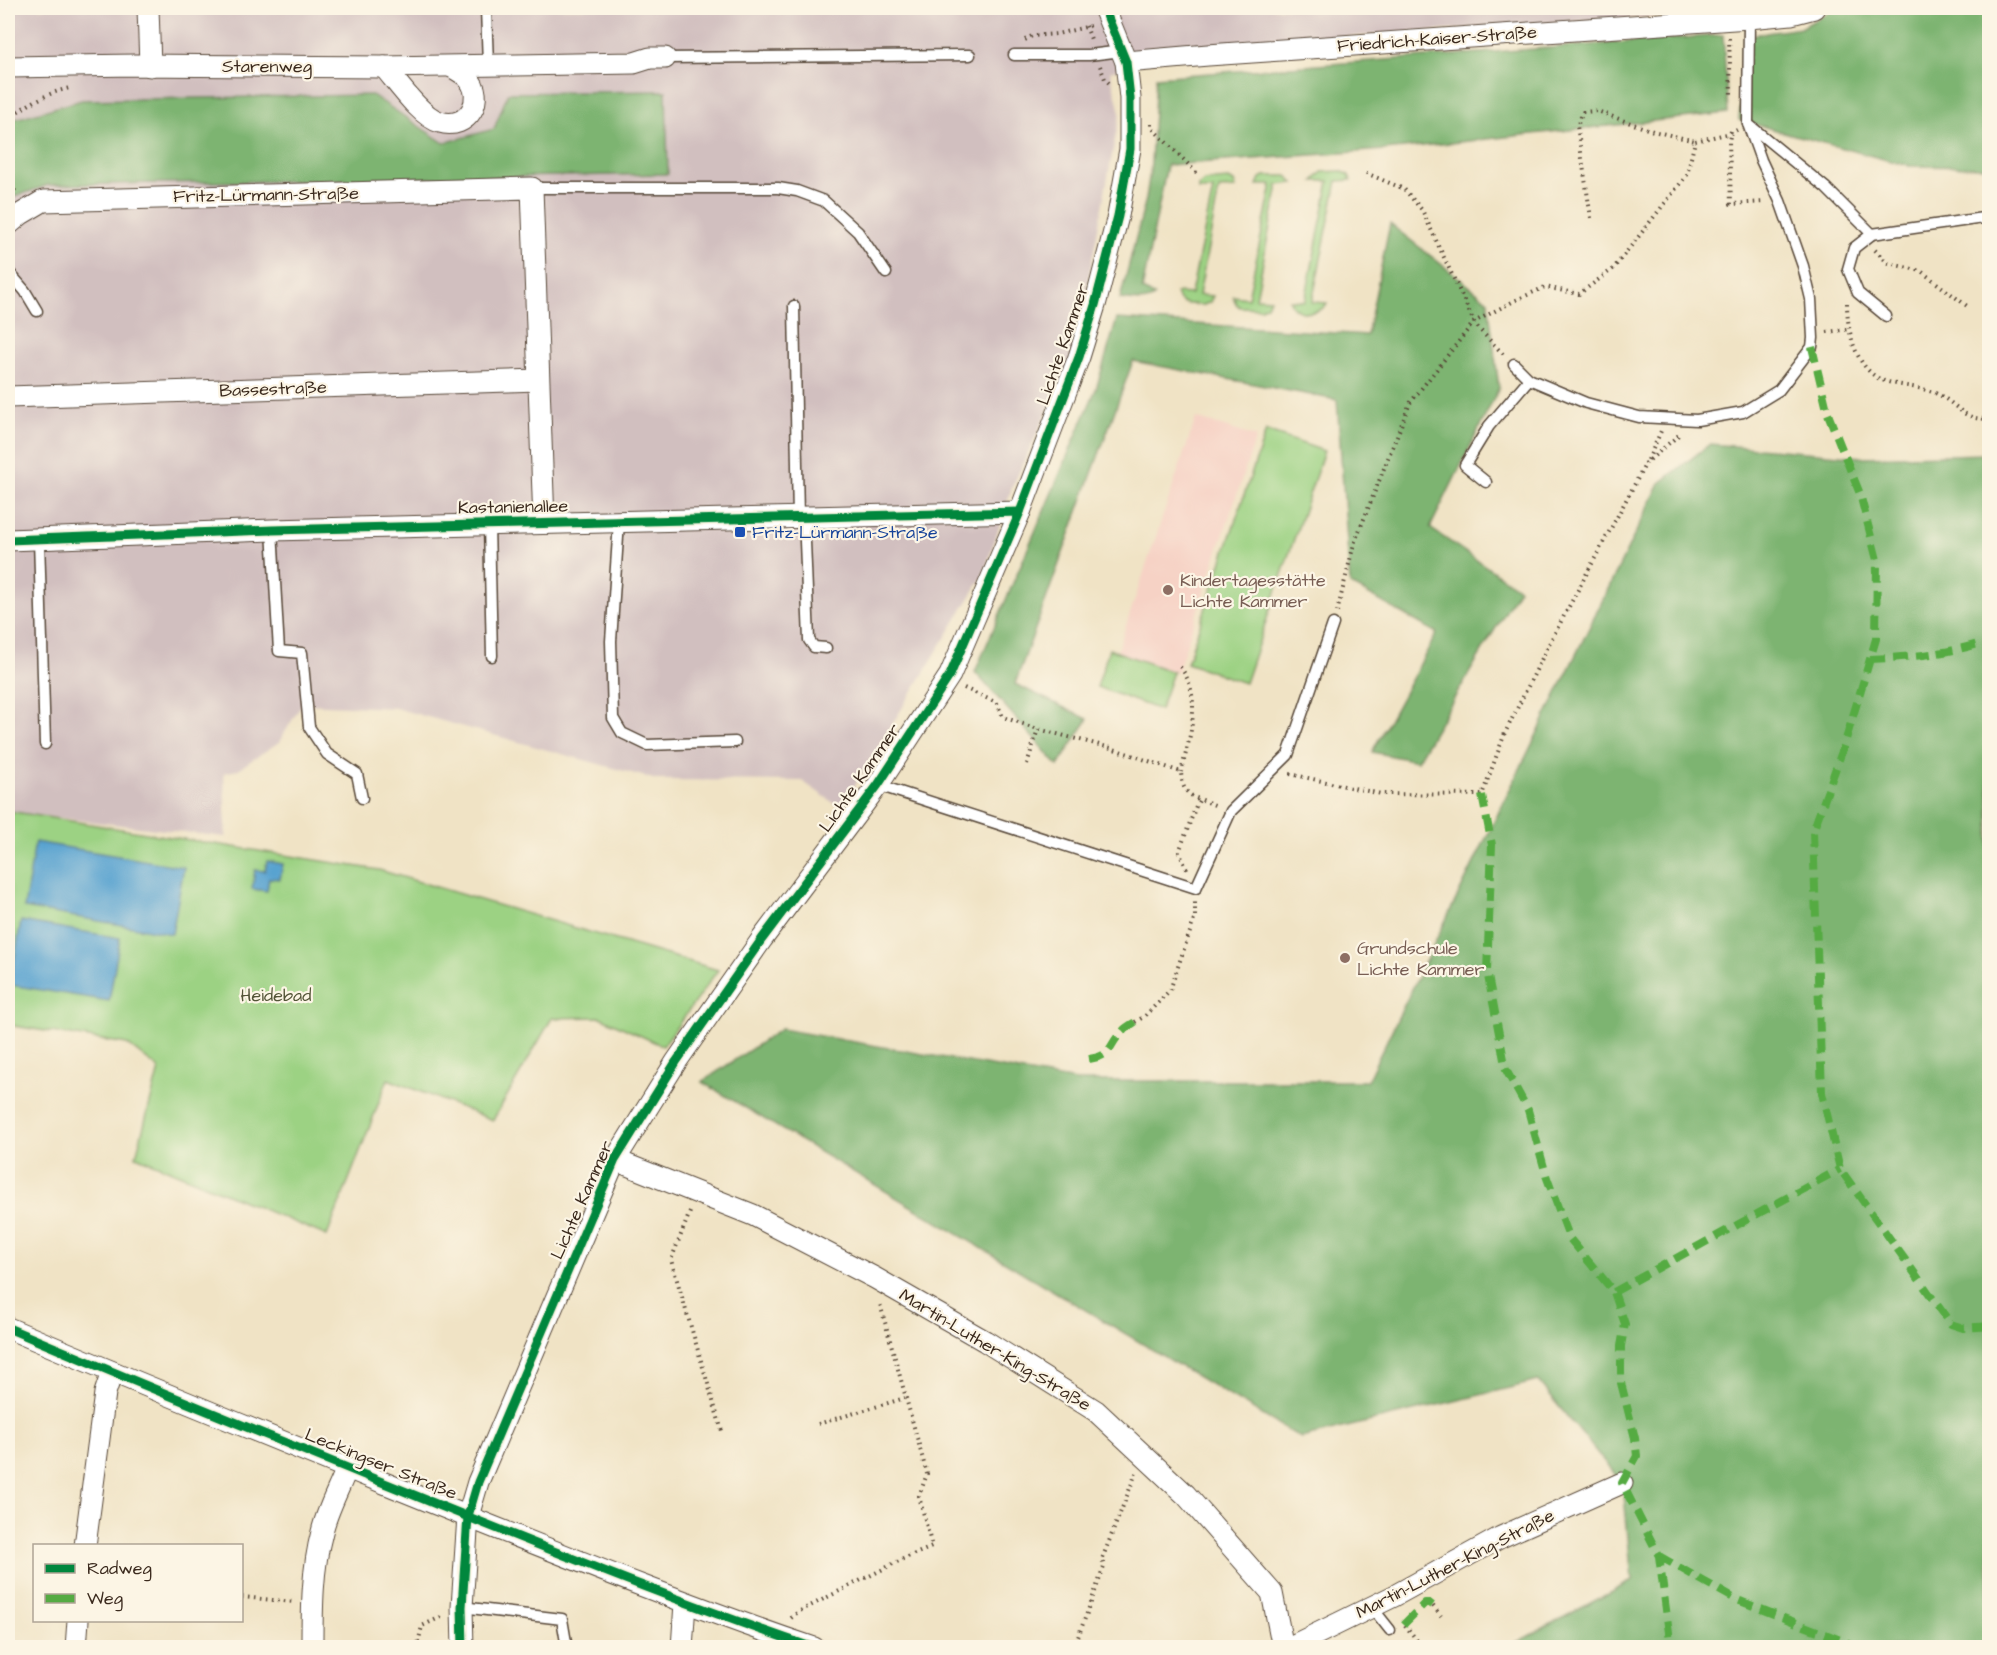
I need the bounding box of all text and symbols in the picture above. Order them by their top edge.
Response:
street label: Friedrich-Kaiser-Straße [1336,20,1538,58]
street label: Starenweg [222,54,312,80]
street label: Fritz-Lürmann-Straße [173,181,359,209]
street label: Lichte Kammer [1030,280,1096,408]
street label: Bassestraße [219,375,328,403]
street label: Kastanienallee [458,494,569,520]
place label: Fritz-Lürmann-Straße [752,520,938,545]
marker: Fritz-Lürmann-Straße [733,525,747,539]
place label: Kindertagesstätte Lichte Kammer [1180,568,1326,614]
marker: Kindertagesstätte Lichte Kammer [1161,583,1175,597]
street label: Lichte Kammer [813,719,907,837]
place label: Grundschule Lichte Kammer [1357,936,1485,982]
marker: Grundschule Lichte Kammer [1338,951,1352,965]
park label: Heidebad [241,983,311,1008]
street label: Lichte Kammer [545,1137,619,1263]
street label: Martin-Luther-King-Straße [894,1283,1096,1418]
street label: Leckingser Straße [301,1422,461,1507]
street label: Martin-Luther-King-Straße [1351,1503,1559,1626]
legend [33,1544,243,1622]
text: Radweg [87,1556,152,1582]
text: Weg [87,1586,123,1612]

